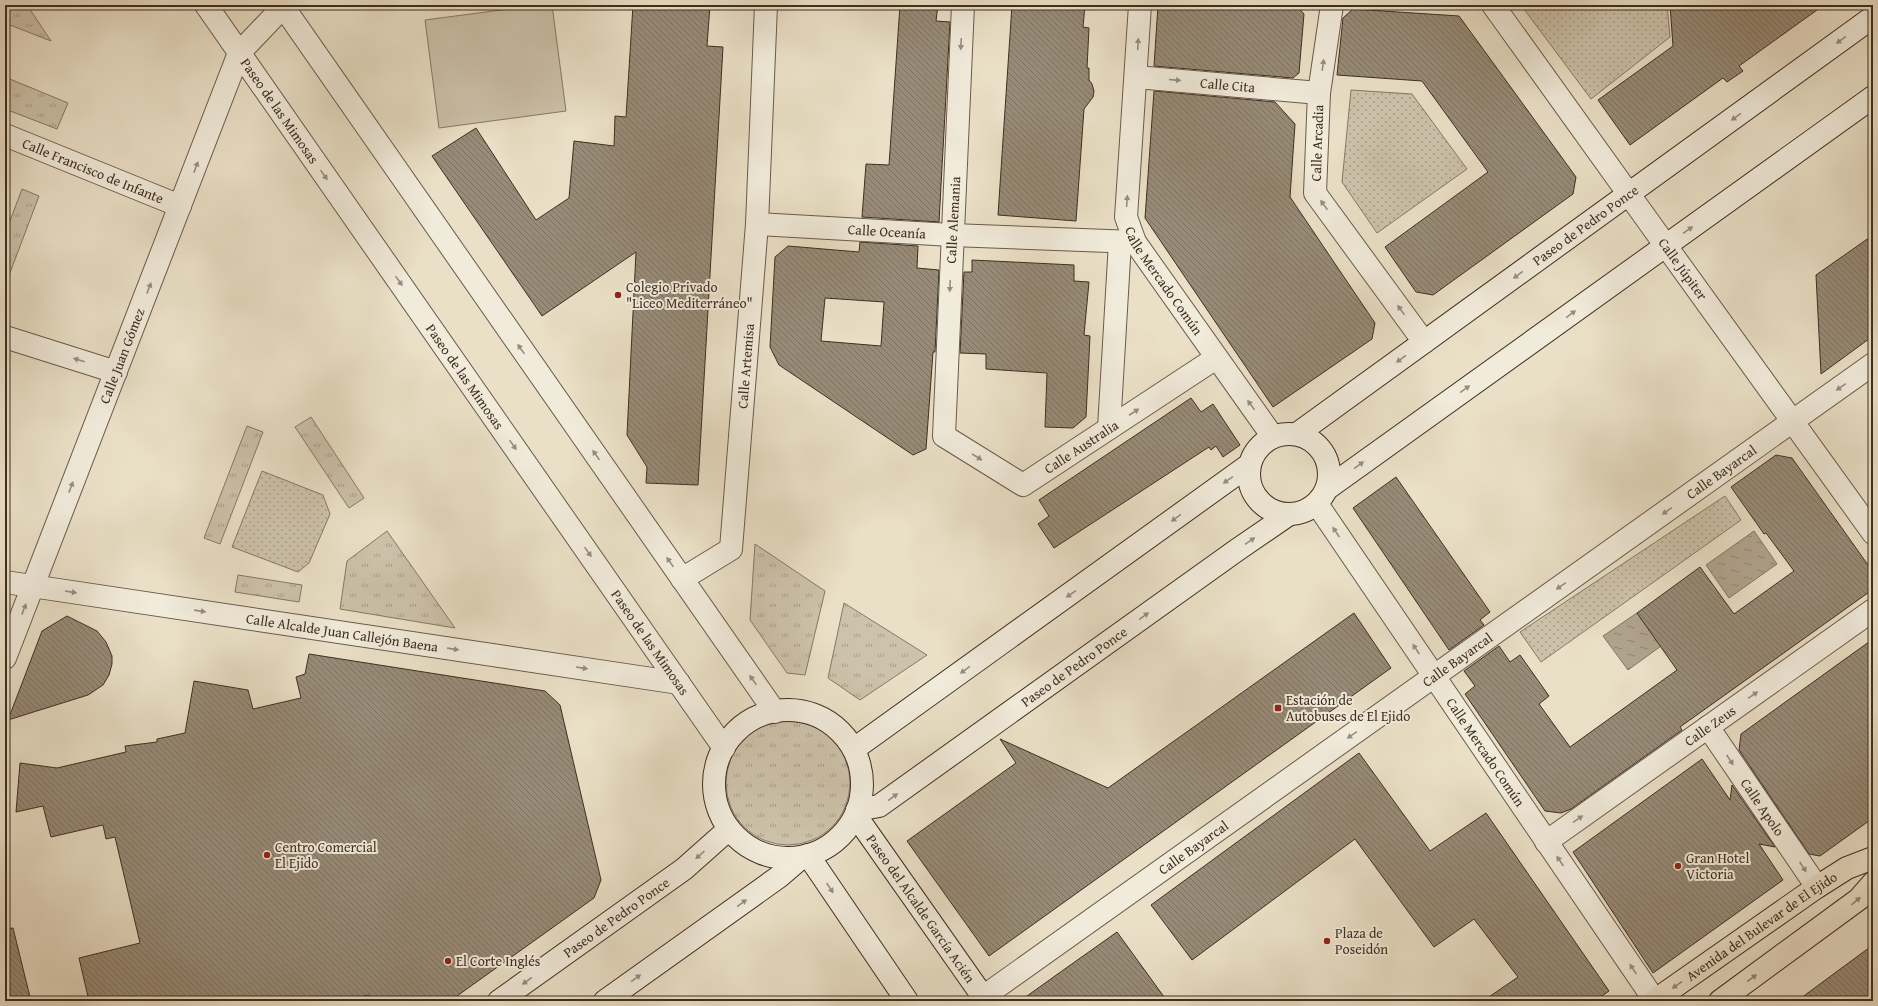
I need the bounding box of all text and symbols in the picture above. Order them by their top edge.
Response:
one-way arrow [1836,36,1847,44]
one-way arrow [1135,37,1141,50]
one-way arrow [958,38,965,50]
street label: Paseo de las Mimosas [236,54,324,168]
one-way arrow [1320,59,1326,71]
street label: Calle Cita [1199,73,1256,97]
one-way arrow [1169,77,1181,84]
street label: Calle Arcadia [1306,104,1328,182]
one-way arrow [1731,113,1742,121]
street label: Calle Francisco de Infante [19,133,167,208]
one-way arrow [193,160,199,172]
one-way arrow [320,169,328,180]
street label: Calle Alemania [941,176,965,264]
street label: Paseo de Pedro Ponce [1528,180,1643,270]
one-way arrow [1124,195,1131,207]
one-way arrow [1320,200,1328,211]
street label: Calle Oceanía [847,219,927,244]
street label: Calle Mercado Común [1120,224,1208,339]
one-way arrow [1683,226,1693,234]
street label: Calle Júpiter [1654,234,1713,304]
one-way arrow [1512,271,1523,279]
one-way arrow [395,276,403,287]
place label: Colegio Privado "Liceo Mediterráneo" [626,277,753,313]
one-way arrow [947,280,953,293]
one-way arrow [146,281,152,293]
marker: Colegio Privado "Liceo Mediterráneo" [613,290,623,300]
street label: Calle Juan Gómez [94,305,149,406]
one-way arrow [1397,305,1405,316]
one-way arrow [1566,310,1576,318]
street label: Paseo de las Mimosas [421,320,509,433]
street label: Calle Artemisa [732,322,759,409]
one-way arrow [517,343,525,354]
one-way arrow [1395,355,1406,363]
one-way arrow [72,357,84,363]
one-way arrow [1836,383,1847,391]
one-way arrow [1460,385,1471,393]
one-way arrow [1247,400,1255,410]
one-way arrow [1128,408,1139,416]
street label: Calle Australia [1040,415,1123,478]
one-way arrow [509,440,517,451]
street label: Calle Bayarcal [1682,440,1761,504]
one-way arrow [592,450,600,460]
one-way arrow [971,453,983,460]
one-way arrow [1354,461,1365,469]
one-way arrow [1223,476,1233,484]
one-way arrow [69,481,75,493]
one-way arrow [1662,507,1672,515]
one-way arrow [1170,513,1181,522]
one-way arrow [1332,526,1340,537]
one-way arrow [1245,537,1256,545]
one-way arrow [584,547,592,557]
one-way arrow [666,557,674,567]
one-way arrow [1556,582,1566,590]
street label: Paseo de las Mimosas [607,586,694,699]
one-way arrow [65,589,78,595]
one-way arrow [1065,590,1076,598]
one-way arrow [22,602,28,614]
one-way arrow [194,608,206,614]
street label: Calle Alcalde Juan Callejón Baena [245,608,440,657]
one-way arrow [1139,612,1150,620]
street label: Paseo de Pedro Ponce [1017,621,1132,712]
street label: Calle Bayarcal [1418,628,1497,692]
one-way arrow [1412,644,1420,655]
one-way arrow [447,646,459,652]
one-way arrow [576,665,588,671]
one-way arrow [959,666,970,674]
one-way arrow [749,674,757,685]
place label: Estación de Autobuses de El Ejido [1286,690,1410,726]
one-way arrow [1748,692,1758,700]
street label: Calle Mercado Común [1442,694,1530,811]
street label: Calle Zeus [1680,700,1740,751]
marker: Estación de Autobuses de El Ejido [1273,703,1283,713]
one-way arrow [1347,731,1358,739]
one-way arrow [1726,754,1734,765]
street label: Calle Apolo [1736,774,1789,840]
one-way arrow [887,792,898,801]
street label: Calle Bayarcal [1154,815,1233,879]
one-way arrow [1573,815,1583,823]
street label: Paseo del Alcalde García Acién [862,830,980,987]
place label: Centro Comercial El Ejido [275,837,377,873]
place label: Gran Hotel Victoria [1686,848,1749,884]
marker: Centro Comercial El Ejido [262,850,272,860]
one-way arrow [694,850,705,859]
one-way arrow [1556,856,1564,866]
marker: Gran Hotel Victoria [1673,861,1683,871]
one-way arrow [1799,862,1807,872]
street label: Avenida del Bulevar de El Ejido [1682,867,1841,986]
street label: Paseo de Pedro Ponce [559,872,674,962]
one-way arrow [826,882,833,893]
one-way arrow [1851,896,1862,905]
one-way arrow [737,899,748,907]
place label: Plaza de Poseidón [1335,923,1388,959]
marker: Plaza de Poseidón [1322,936,1332,946]
place label: El Corte Inglés [456,951,540,971]
marker: El Corte Inglés [443,956,453,966]
one-way arrow [1629,964,1637,974]
one-way arrow [631,974,642,982]
one-way arrow [1747,974,1757,982]
one-way arrow [522,977,532,985]
one-way arrow [1671,981,1682,989]

